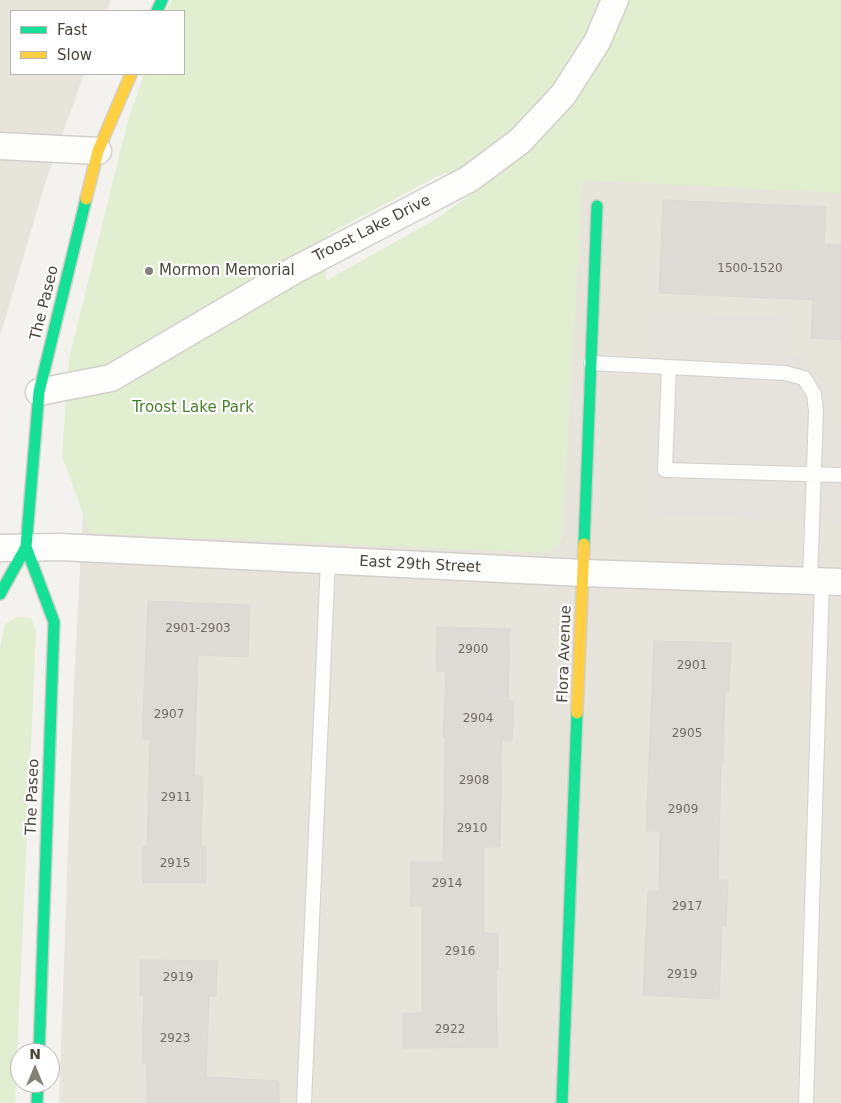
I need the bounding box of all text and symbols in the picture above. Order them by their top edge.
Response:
legend [10,10,185,75]
text: Fast [57,21,87,39]
text: Slow [57,46,92,64]
street label: Troost Lake Drive [310,192,434,266]
place label: Mormon Memorial [159,262,295,280]
house number: 1500-1520 [717,262,783,276]
street label: The Paseo [27,264,63,342]
marker: Mormon Memorial [143,265,155,277]
park label: Troost Lake Park [132,399,254,417]
street label: East 29th Street [359,553,481,577]
street label: Flora Avenue [554,605,576,703]
house number: 2901-2903 [165,622,231,636]
house number: 2900 [458,643,488,657]
house number: 2901 [677,659,707,673]
house number: 2907 [154,708,184,722]
house number: 2904 [463,712,493,726]
house number: 2905 [672,727,702,741]
street label: The Paseo [23,758,43,836]
house number: 2908 [459,774,489,788]
house number: 2911 [161,791,191,805]
house number: 2909 [668,803,698,817]
house number: 2910 [457,822,487,836]
house number: 2915 [160,857,190,871]
house number: 2914 [432,877,462,891]
house number: 2917 [672,900,702,914]
house number: 2916 [445,945,475,959]
house number: 2919 [667,968,697,982]
house number: 2919 [163,971,193,985]
house number: 2922 [435,1023,465,1037]
house number: 2923 [160,1032,190,1046]
north arrow [10,1043,60,1093]
text: N [29,1046,41,1062]

